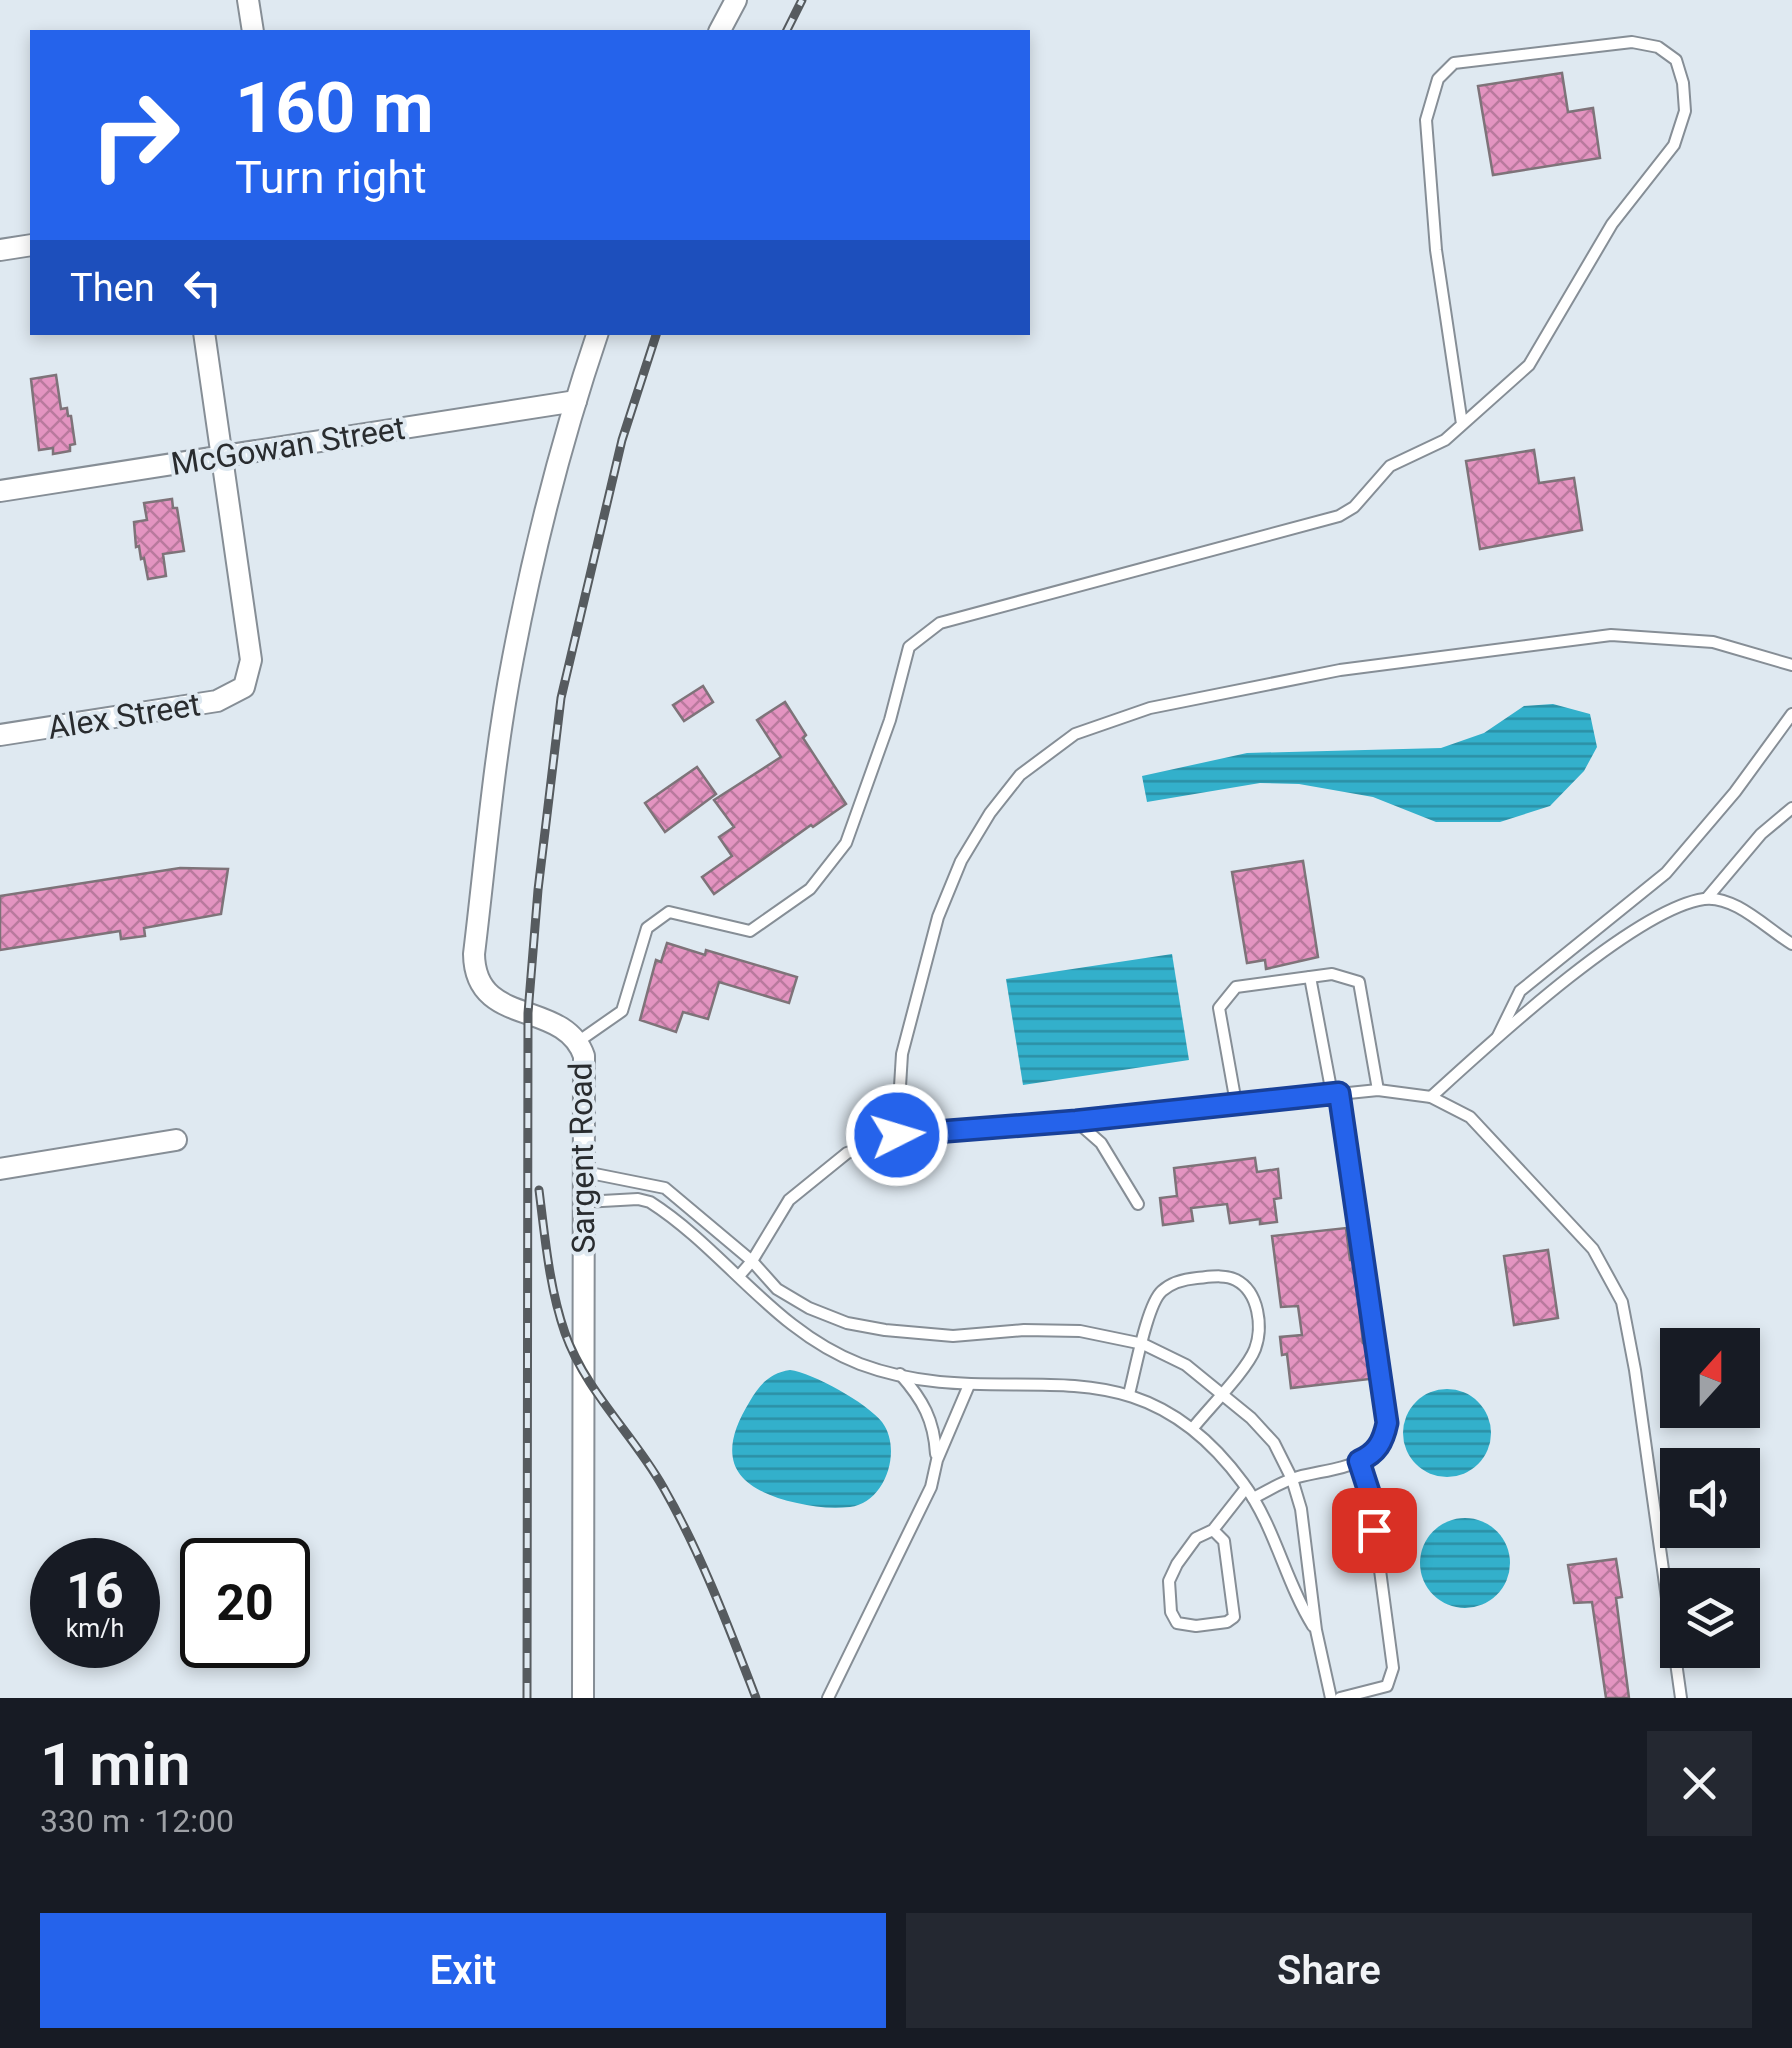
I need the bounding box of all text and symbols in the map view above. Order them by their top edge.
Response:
text: 160 m [235,67,434,149]
icon: right [70,70,200,200]
text: Turn right [235,151,427,204]
icon: left [175,260,230,315]
text: Then [70,266,155,310]
street label: McGowan Street [168,409,408,483]
street label: Alex Street [45,685,203,747]
street label: Sargent Road [561,1062,603,1254]
position arrow [845,1083,949,1187]
north arrow [1660,1328,1760,1428]
map controls [1660,1328,1760,1668]
button: sound [1660,1448,1760,1548]
pin [1332,1488,1417,1573]
icon: arrive [1347,1503,1402,1558]
speed limit sign: 20 [180,1538,310,1668]
text: 16 [66,1562,124,1620]
button: layers [1660,1568,1760,1668]
text: km/h [66,1614,124,1643]
text: 1 min [40,1729,190,1800]
button: close [1647,1731,1752,1836]
text: 330 m · 12:00 [40,1802,234,1840]
button: Exit [40,1913,886,2028]
button: Share [906,1913,1752,2028]

